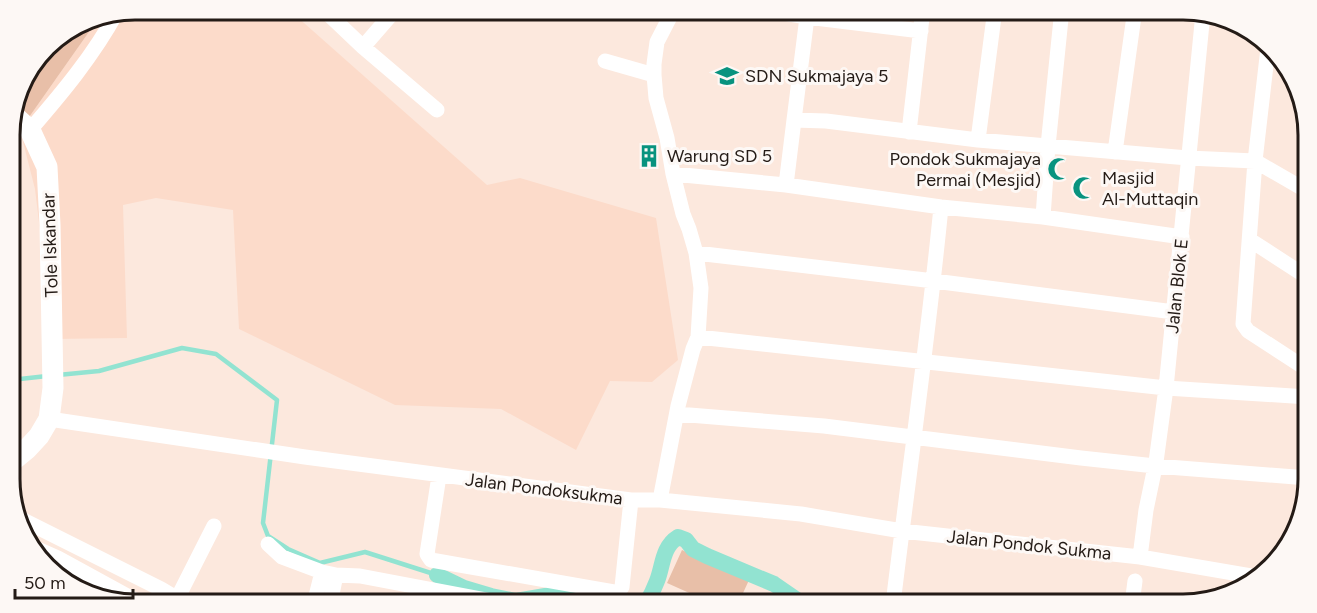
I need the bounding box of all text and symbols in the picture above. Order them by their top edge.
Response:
school or university icon: SDN Sukmajaya 5 [714,63,740,89]
place label: SDN Sukmajaya 5 [745,65,888,87]
building icon: Warung SD 5 [636,143,662,169]
place label: Warung SD 5 [667,145,772,167]
place label: Pondok Sukmajaya Permai (Mesjid) [889,148,1041,191]
mosque icon: Pondok Sukmajaya Permai (Mesjid) [1046,156,1072,182]
place label: Masjid Al-Muttaqin [1102,167,1198,210]
mosque icon: Masjid Al-Muttaqin [1071,175,1097,201]
street label: Tole Iskandar [37,192,63,298]
street label: Jalan Blok E [1161,237,1193,335]
street label: Jalan Pondoksukma [464,468,624,510]
street label: Jalan Pondok Sukma [946,525,1112,565]
scale bar [15,562,134,600]
text: 50 m [24,572,66,594]

